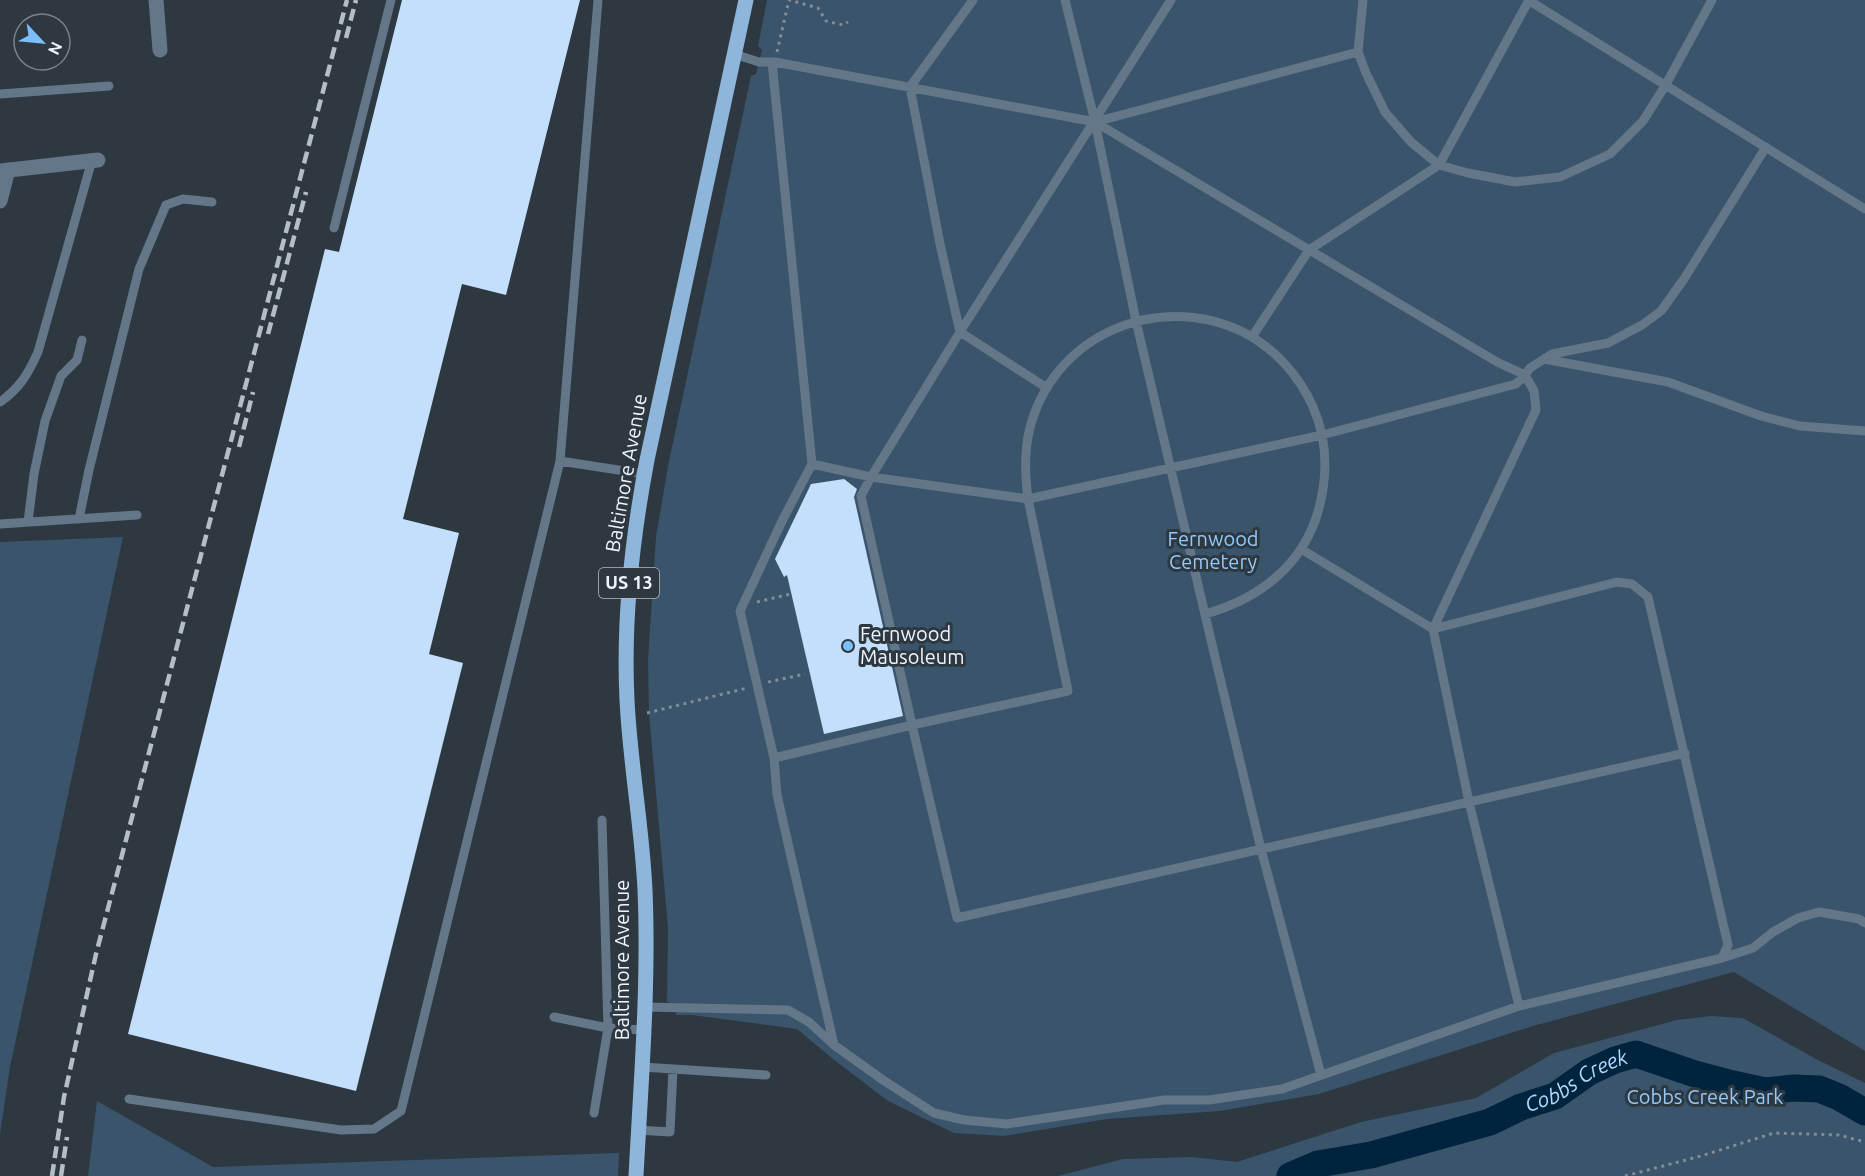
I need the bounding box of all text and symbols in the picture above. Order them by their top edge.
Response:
north arrow [12,12,72,72]
text: N [45,39,66,58]
street label: Baltimore Avenue [600,392,651,554]
park label: Fernwood Cemetery [1167,527,1259,573]
road number: US 13 [599,568,659,598]
place label: Fernwood Mausoleum [860,622,964,668]
marker: Fernwood Mausoleum [841,639,855,653]
street label: Baltimore Avenue [610,880,633,1040]
water label: Cobbs Creek [1522,1044,1630,1116]
park label: Cobbs Creek Park [1627,1085,1783,1108]

